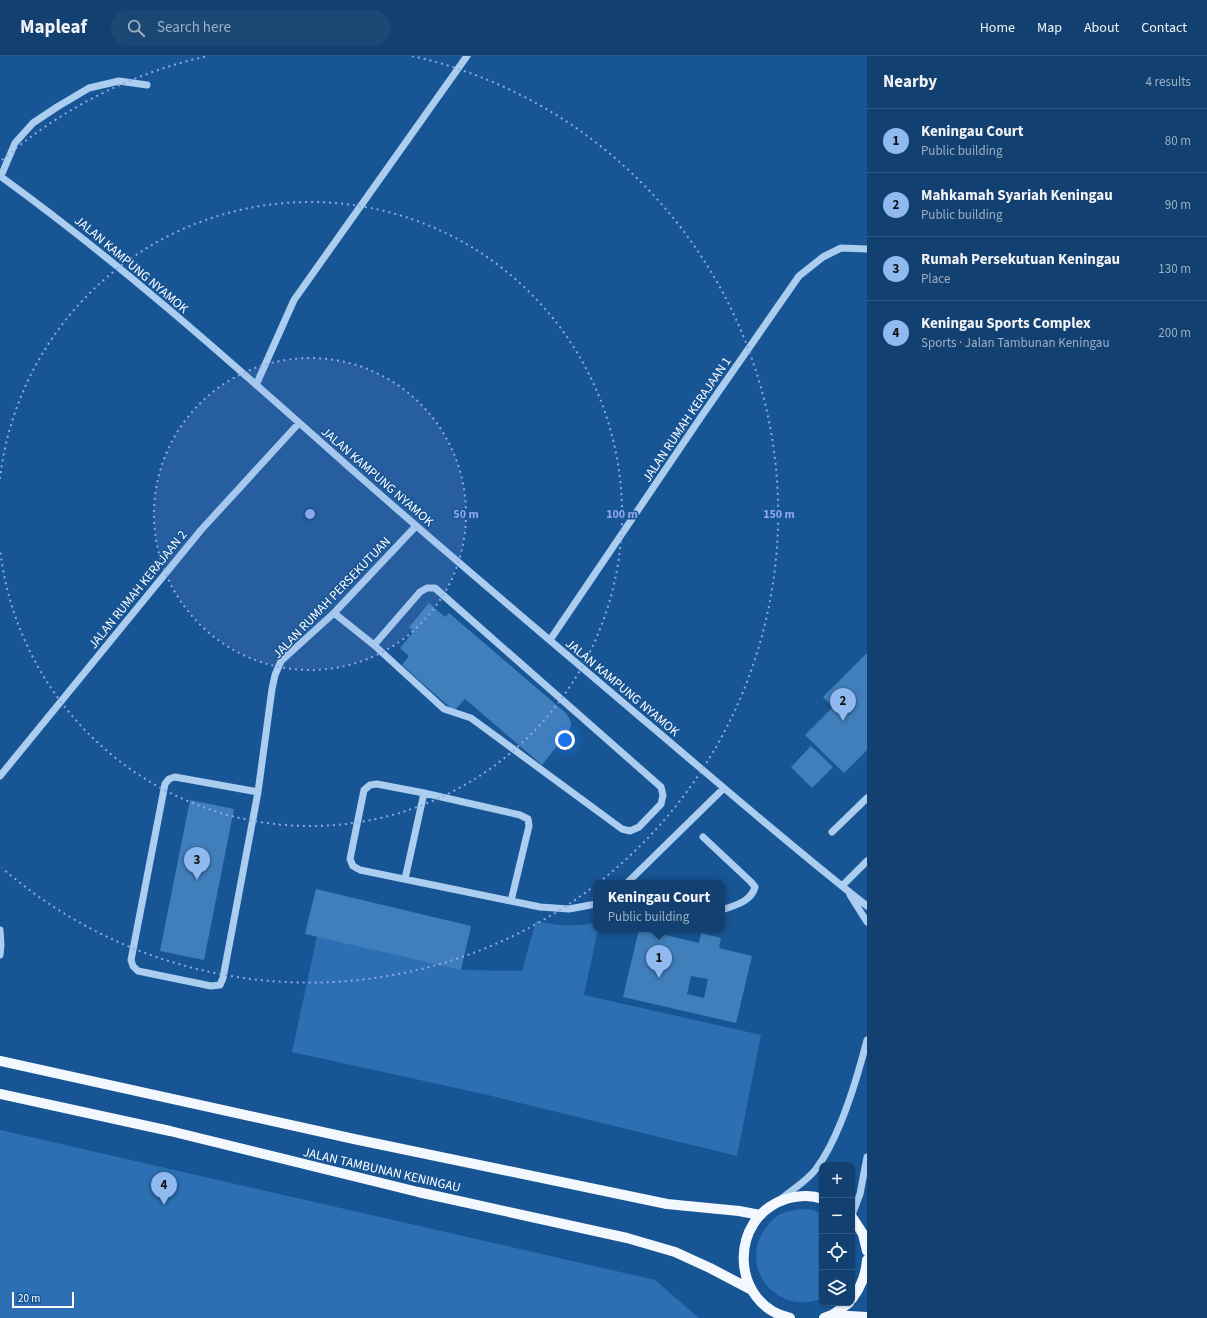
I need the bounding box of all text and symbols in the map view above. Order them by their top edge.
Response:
search box [111,10,391,46]
text: Mapleaf [20,14,87,41]
icon: search [125,17,147,39]
text: Search here [157,17,231,38]
text: Home [980,18,1015,38]
text: Map [1037,18,1062,38]
text: About [1084,18,1119,38]
text: Contact [1141,18,1187,38]
text: Nearby [883,70,937,94]
text: 4 results [1146,73,1191,91]
text: Keningau Court [921,121,1023,142]
text: 1 [893,132,899,150]
text: 80 m [1165,132,1191,150]
text: Public building [921,142,1003,160]
text: Mahkamah Syariah Keningau [921,185,1113,206]
text: 2 [893,196,899,214]
text: 90 m [1165,196,1191,214]
text: Public building [921,206,1003,224]
street label: JALAN KAMPUNG NYAMOK [71,212,192,318]
text: Rumah Persekutuan Keningau [921,249,1120,270]
text: 3 [893,260,899,278]
text: 130 m [1158,260,1191,278]
text: Place [921,270,950,288]
text: Keningau Sports Complex [921,313,1091,334]
text: 4 [893,324,899,342]
text: 200 m [1158,324,1191,342]
text: Sports · Jalan Tambunan Keningau [921,334,1109,352]
street label: JALAN RUMAH KERAJAAN 1 [638,353,736,486]
street label: JALAN KAMPUNG NYAMOK [317,423,438,531]
text: 50 m [453,506,479,523]
text: 100 m [606,506,638,523]
text: 150 m [763,506,795,523]
centre of rings [303,507,317,521]
street label: JALAN RUMAH KERAJAAN 2 [84,527,191,653]
street label: JALAN RUMAH PERSEKUTUAN [269,533,395,662]
street label: JALAN KAMPUNG NYAMOK [562,635,683,741]
pin: 2 [830,688,856,721]
your location [555,730,575,750]
pin: 3 [184,847,210,880]
popup [593,880,725,932]
text: Keningau Court [608,887,710,908]
text: Public building [608,908,689,926]
pin: 1 [646,945,672,978]
street label: JALAN TAMBUNAN KENINGAU [301,1143,462,1197]
map controls [819,1162,855,1306]
button: + [819,1162,855,1198]
pin: 4 [151,1172,177,1205]
button: − [819,1198,855,1234]
button: locate [819,1234,855,1270]
button: layers [819,1270,855,1306]
scale bar [12,1290,74,1309]
text: 20 m [18,1291,40,1306]

